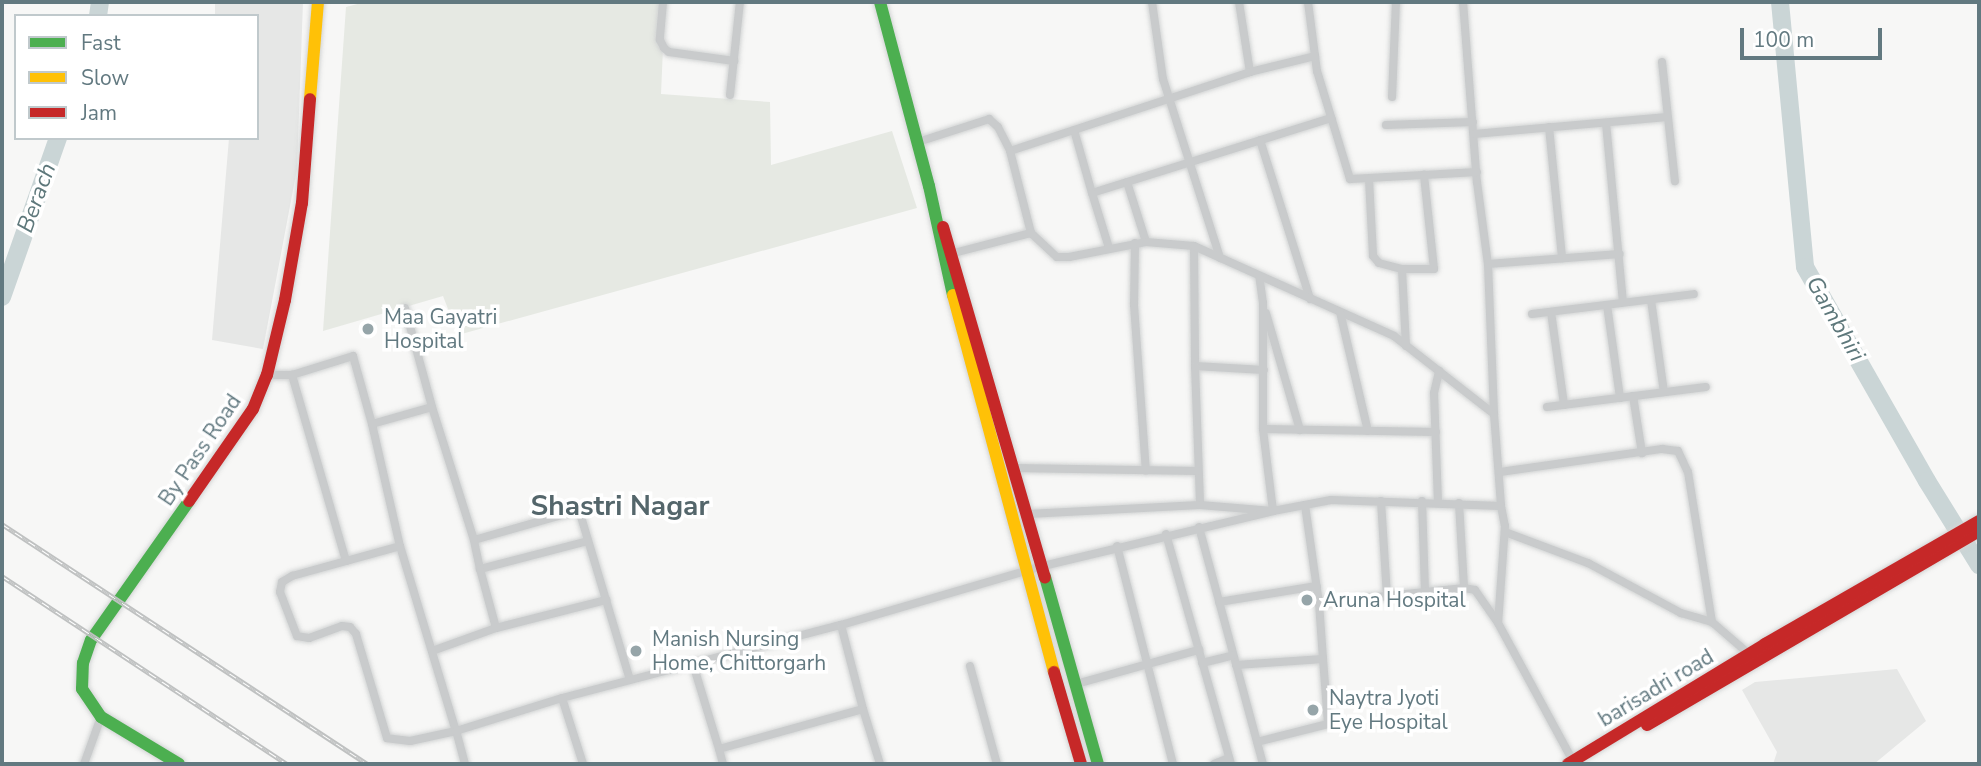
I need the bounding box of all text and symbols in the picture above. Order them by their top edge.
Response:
legend [14,14,259,140]
scale bar [1743,14,1885,58]
text: 100 m [1753,26,1814,54]
text: Fast [81,29,121,57]
text: Slow [81,64,129,92]
text: Jam [81,99,117,127]
water label: Berach [12,160,62,236]
water label: Gambhiri [1800,271,1870,367]
place label: Maa Gayatri Hospital [384,304,497,354]
marker: Maa Gayatri Hospital [358,319,378,339]
street label: By Pass Road [154,390,246,510]
district label: Shastri Nagar [531,489,709,523]
place label: Aruna Hospital [1323,587,1466,613]
marker: Aruna Hospital [1297,590,1317,610]
place label: Manish Nursing Home, Chittorgarh [652,626,826,676]
marker: Manish Nursing Home, Chittorgarh [626,641,646,661]
street label: barisadri road [1594,644,1718,732]
place label: Naytra Jyoti Eye Hospital [1329,685,1448,735]
marker: Naytra Jyoti Eye Hospital [1303,700,1323,720]

